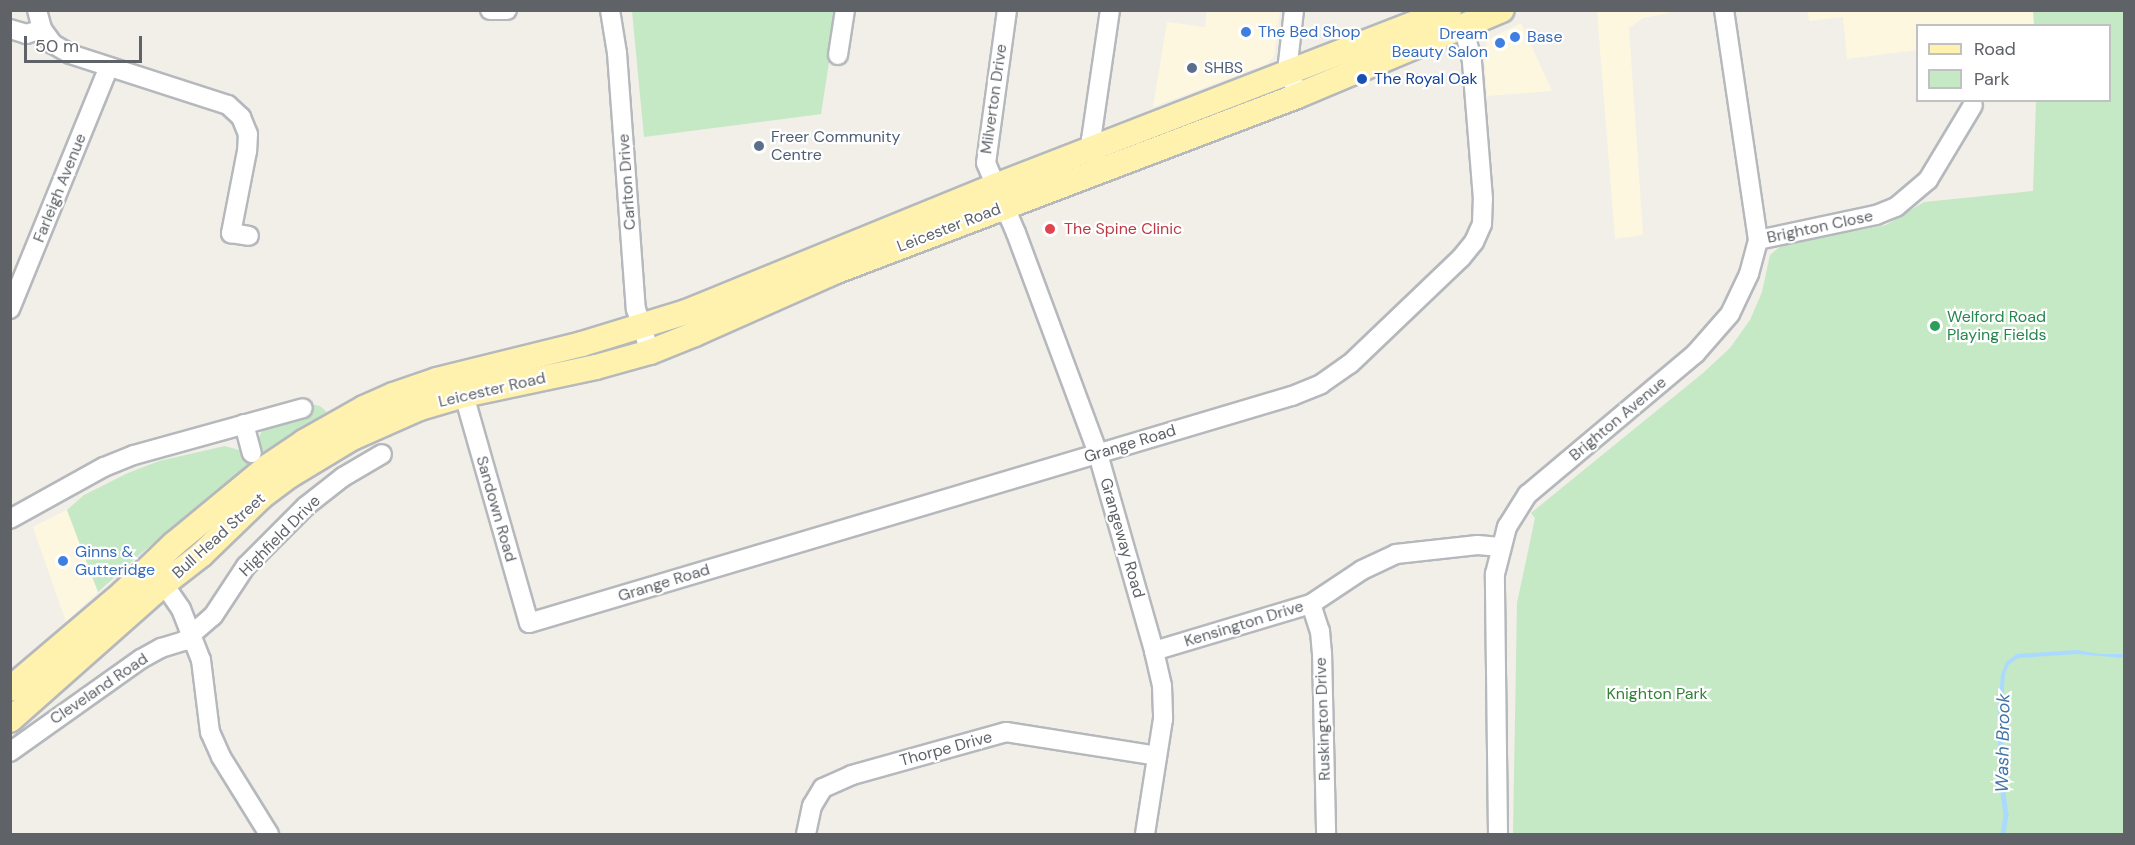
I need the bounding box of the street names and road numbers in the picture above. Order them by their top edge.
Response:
street label: Milverton Drive [977,43,1011,155]
street label: Farleigh Avenue [29,131,91,245]
street label: Carlton Drive [614,133,640,231]
street label: Leicester Road [894,199,1004,257]
street label: Brighton Close [1765,206,1875,248]
street label: Leicester Road [436,368,548,412]
street label: Brighton Avenue [1566,373,1670,465]
street label: Grange Road [1082,421,1178,467]
street label: Sandown Road [472,454,520,564]
street label: Grangeway Road [1096,476,1148,600]
street label: Bull Head Street [169,489,269,583]
street label: Highfield Drive [235,491,325,581]
street label: Grange Road [616,560,712,606]
street label: Kensington Drive [1182,597,1306,651]
street label: Cleveland Road [46,649,152,729]
street label: Ruskington Drive [1311,657,1335,781]
street label: Thorpe Drive [898,727,994,771]

